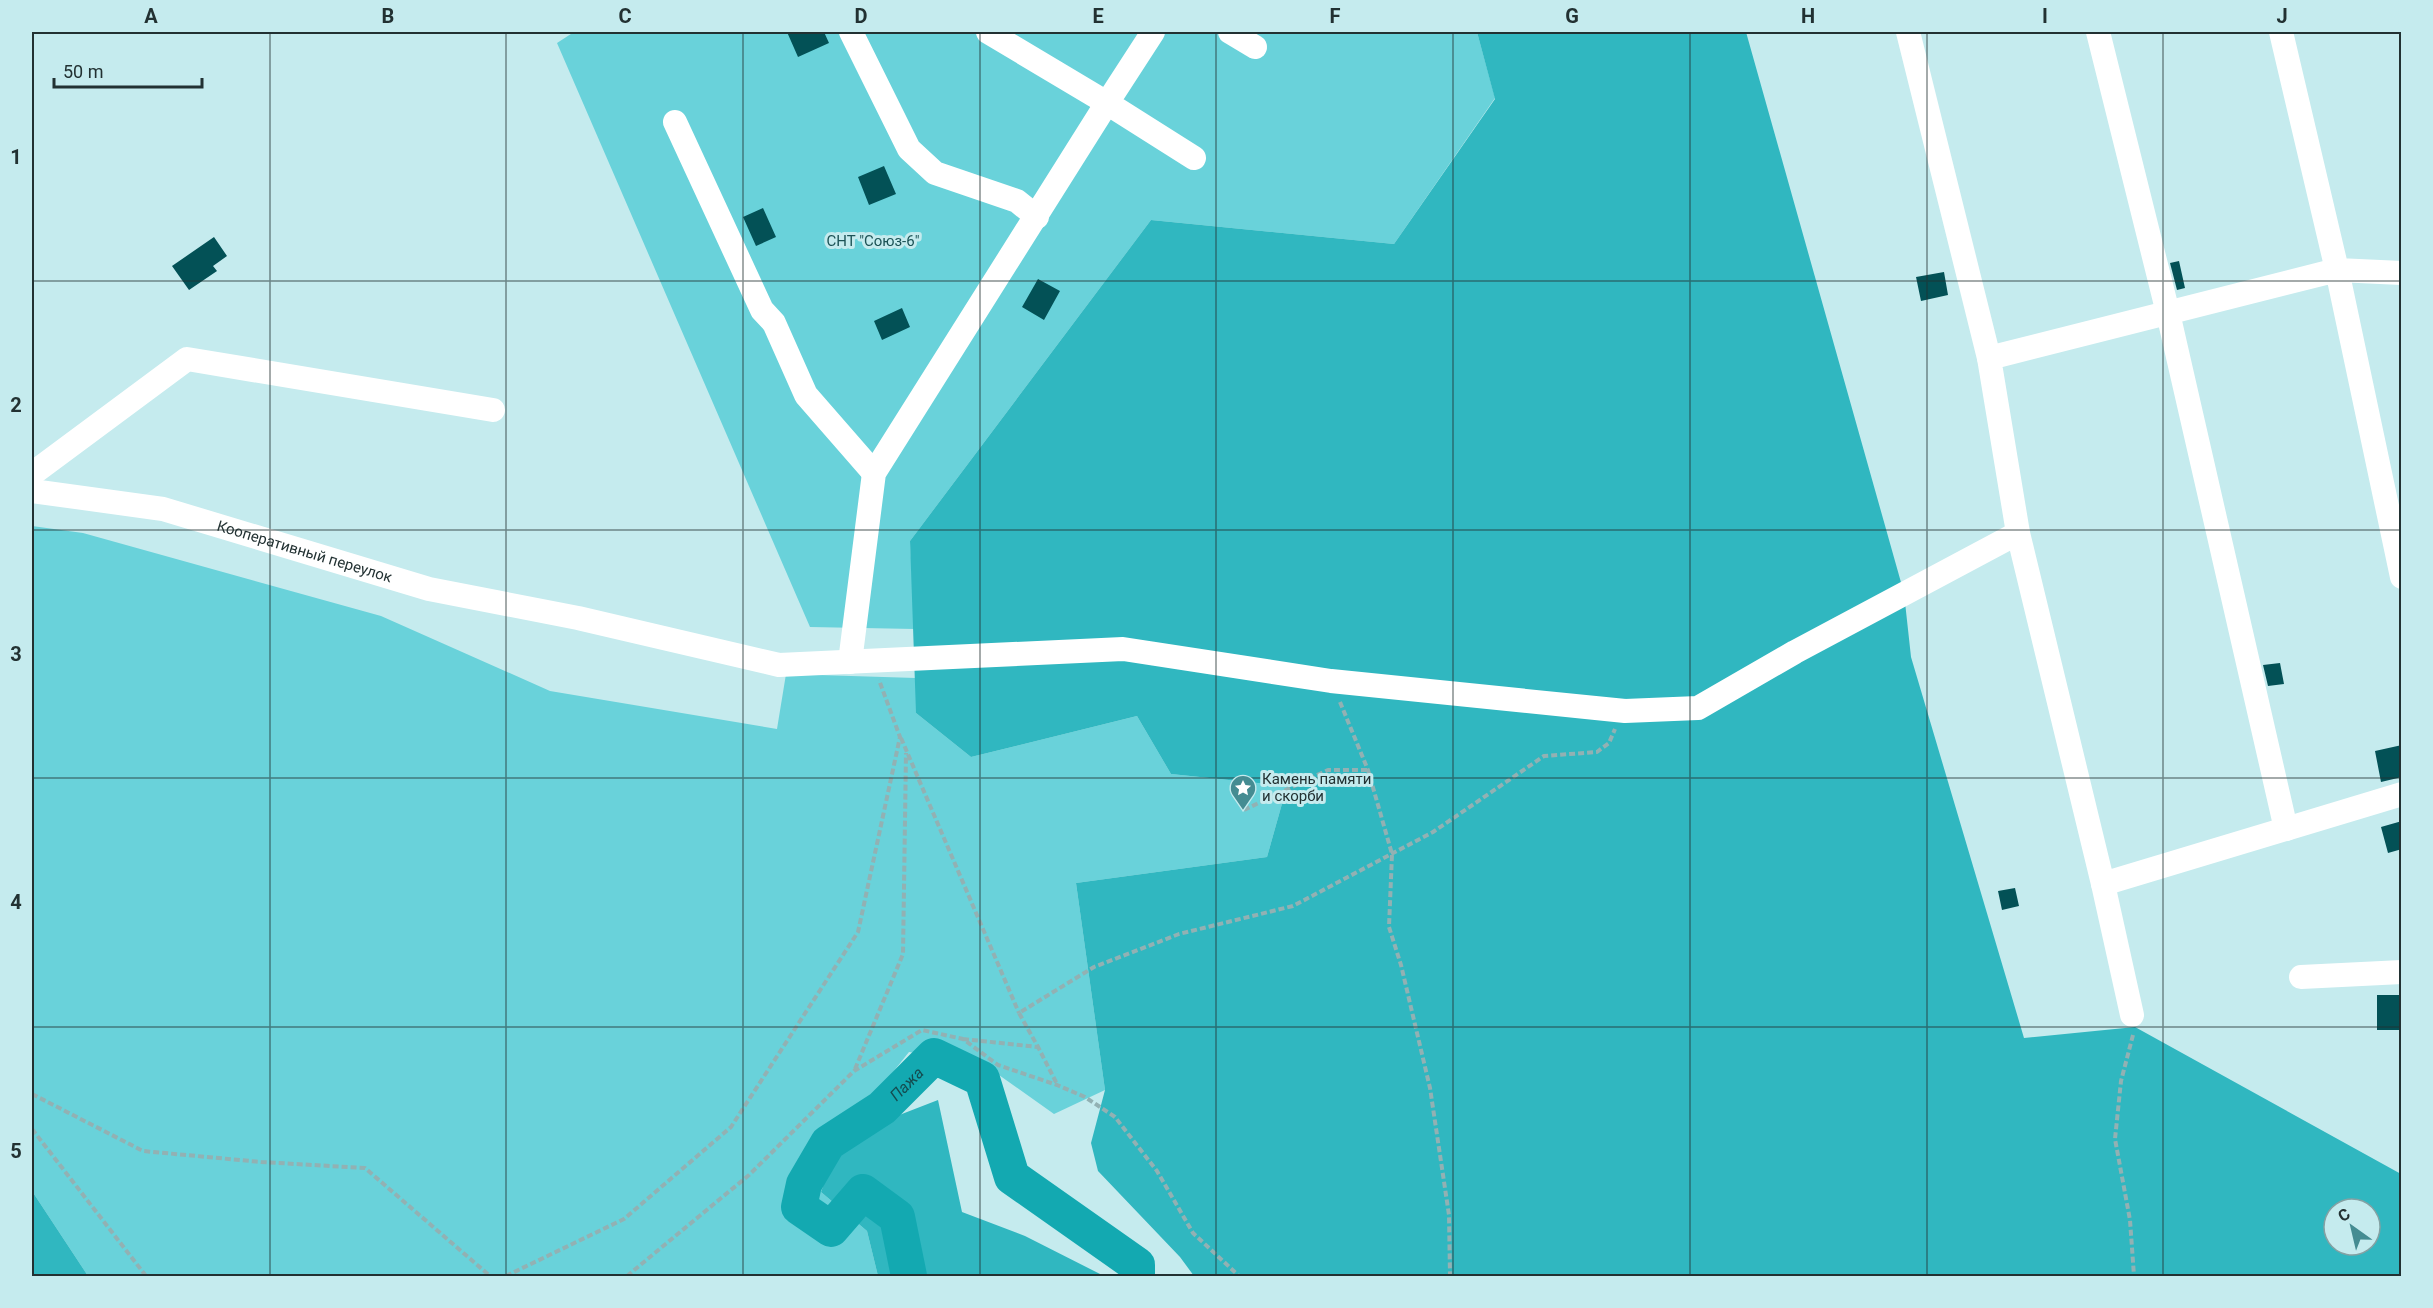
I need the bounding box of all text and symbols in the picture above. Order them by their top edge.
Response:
text: A [144,4,158,28]
text: B [382,4,394,28]
text: C [618,4,632,28]
text: D [855,4,868,28]
text: E [1092,4,1104,28]
text: F [1330,4,1341,28]
text: G [1565,4,1579,28]
text: H [1801,4,1815,28]
text: I [2042,4,2048,28]
text: J [2276,4,2288,28]
scale bar [54,51,202,89]
text: 50 m [63,61,103,82]
text: 1 [10,145,22,169]
park label: СНТ "Союз-6" [827,232,920,250]
text: 2 [10,393,22,417]
street label: Кооперативный переулок [215,517,394,586]
text: 3 [10,642,22,666]
place label: Камень памяти и скорби [1262,770,1371,805]
place icon: Камень памяти и скорби [1228,773,1258,811]
text: 4 [10,890,22,914]
water label: Пажа [886,1063,928,1105]
text: 5 [10,1139,22,1163]
north arrow [2322,1197,2382,1257]
text: С [2334,1204,2354,1226]

